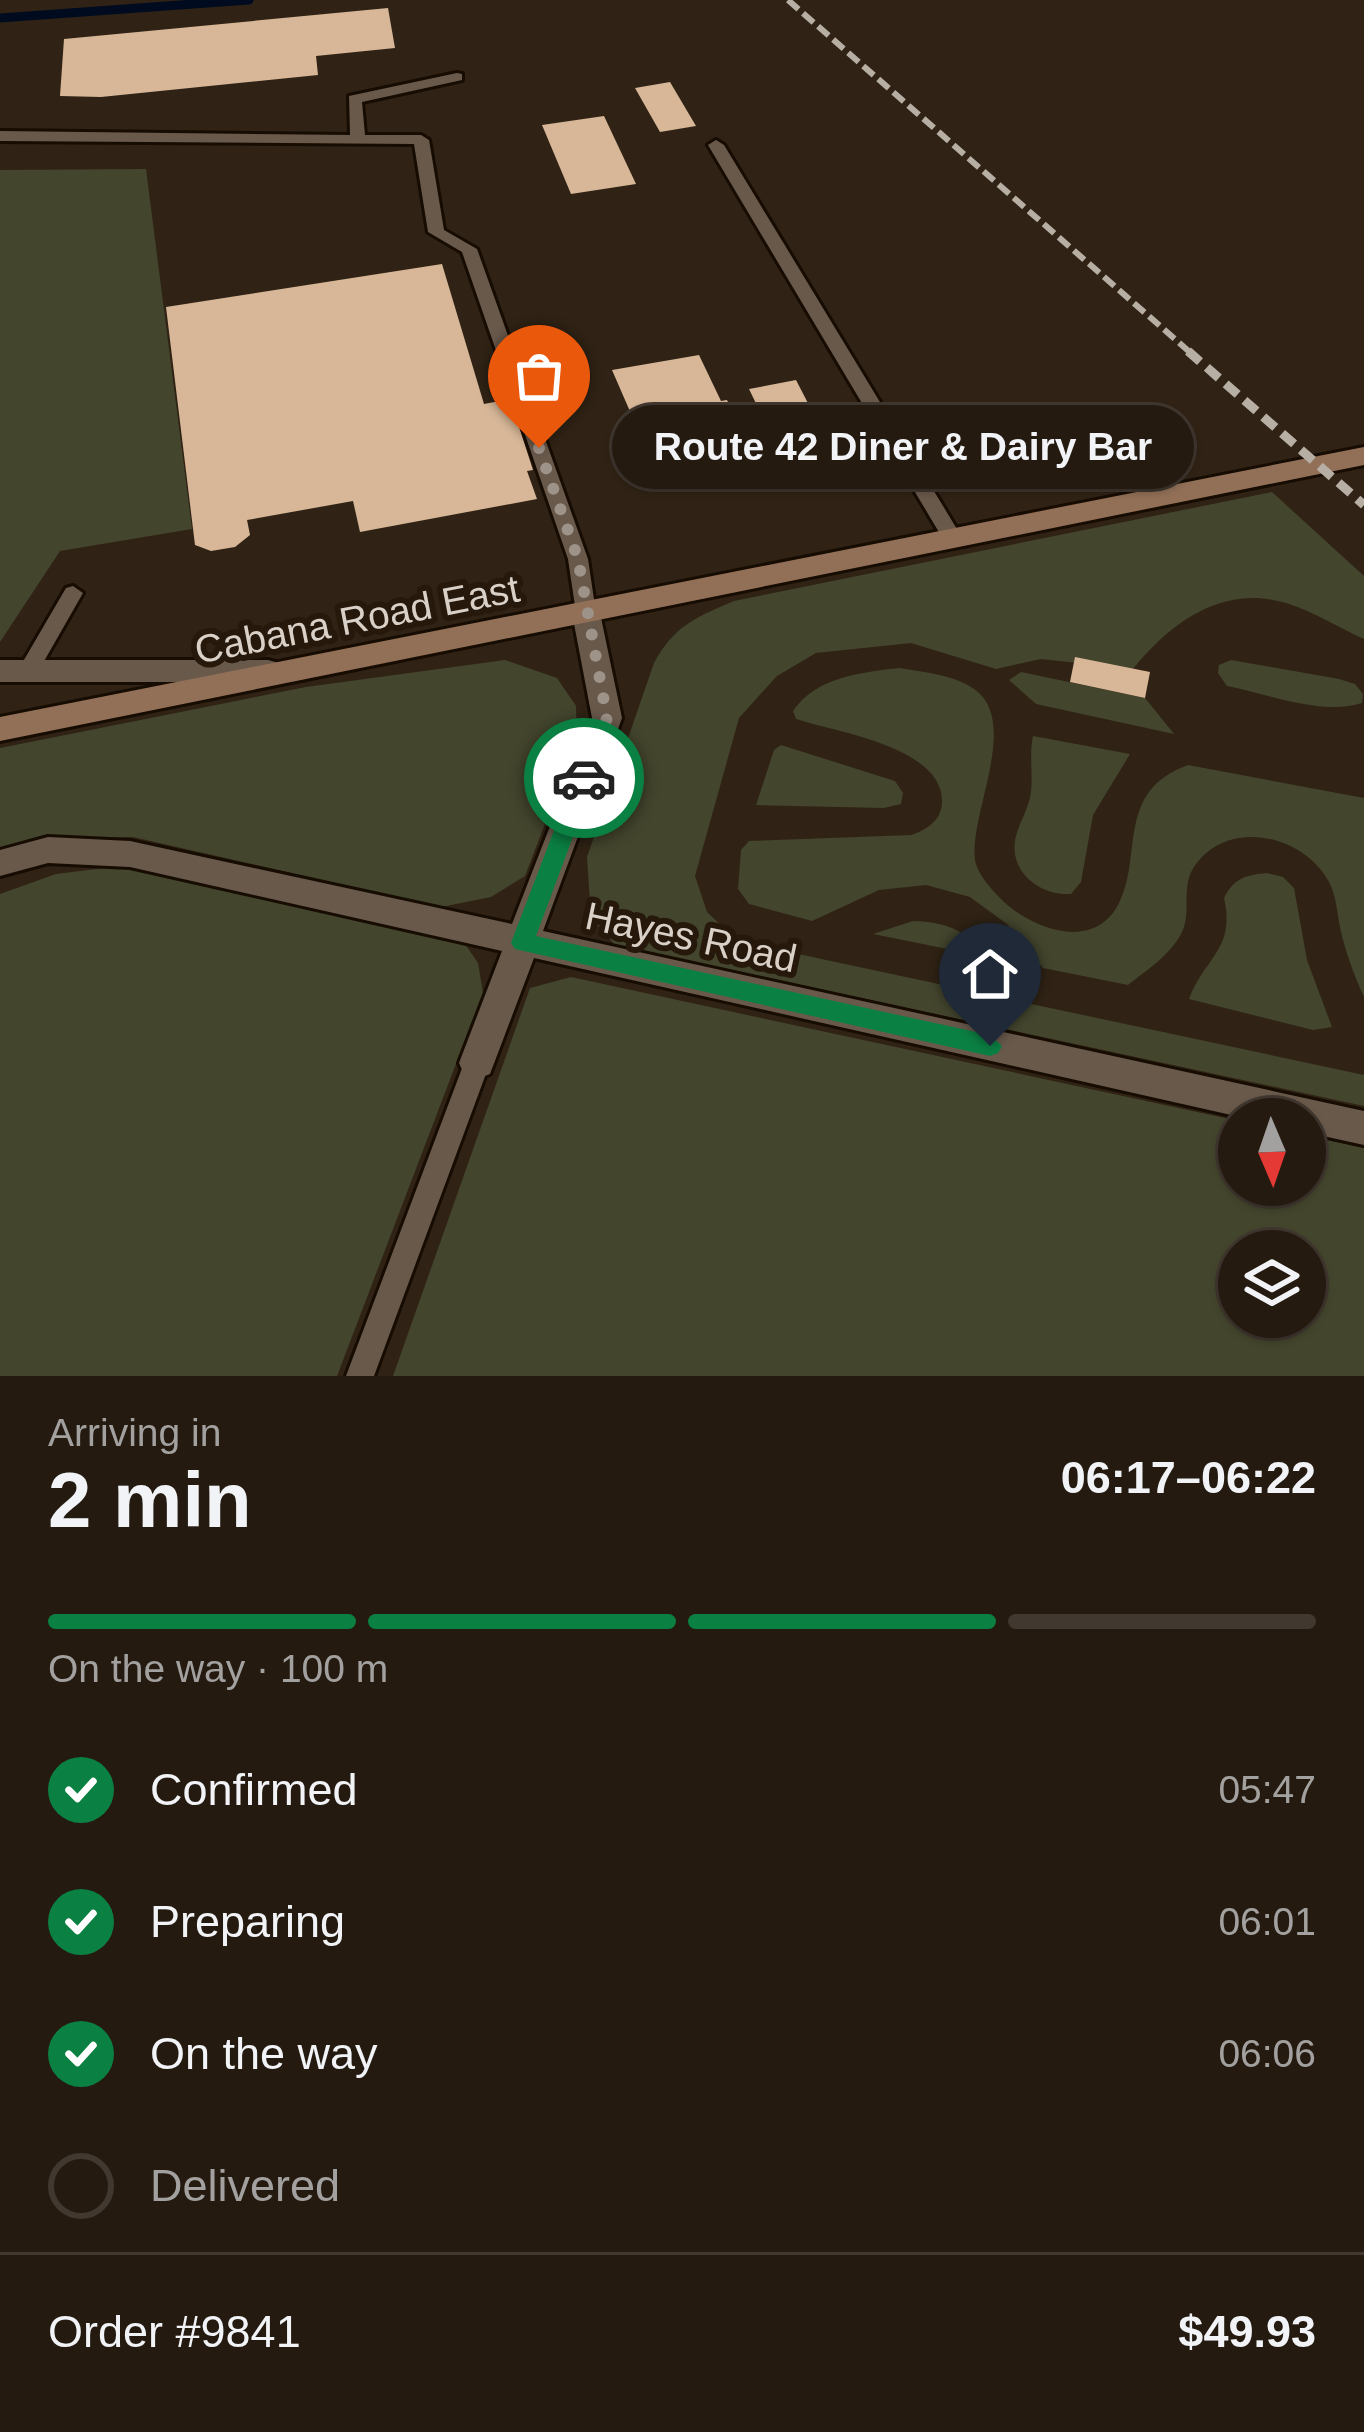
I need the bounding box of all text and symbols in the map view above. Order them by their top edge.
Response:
pin [488,325,590,448]
icon: bag [506,343,572,409]
callout: Route 42 Diner & Dairy Bar [611,406,1193,490]
text: Route 42 Diner & Dairy Bar [654,425,1152,468]
street label: Cabana Road East [191,566,523,672]
courier [524,718,644,838]
icon: car [551,745,617,811]
street label: Hayes Road [582,894,800,980]
pin [939,923,1041,1046]
icon: home [957,941,1023,1007]
north arrow [1218,1098,1326,1206]
map controls [1218,1098,1326,1338]
button: layers [1218,1230,1326,1338]
text: Arriving in [48,1411,221,1454]
text: 06:17–06:22 [1061,1452,1316,1503]
text: 2 min [48,1456,252,1544]
text: On the way · 100 m [48,1647,388,1690]
icon: check [48,1757,114,1823]
text: Confirmed [150,1764,358,1815]
text: 05:47 [1218,1768,1316,1811]
icon: check [48,1889,114,1955]
text: Preparing [150,1896,345,1947]
text: 06:01 [1218,1900,1316,1943]
icon: check [48,2021,114,2087]
text: On the way [150,2028,378,2079]
text: 06:06 [1218,2032,1316,2075]
text: Delivered [150,2160,340,2211]
text: Order #9841 [48,2306,301,2357]
text: $49.93 [1178,2306,1316,2357]

